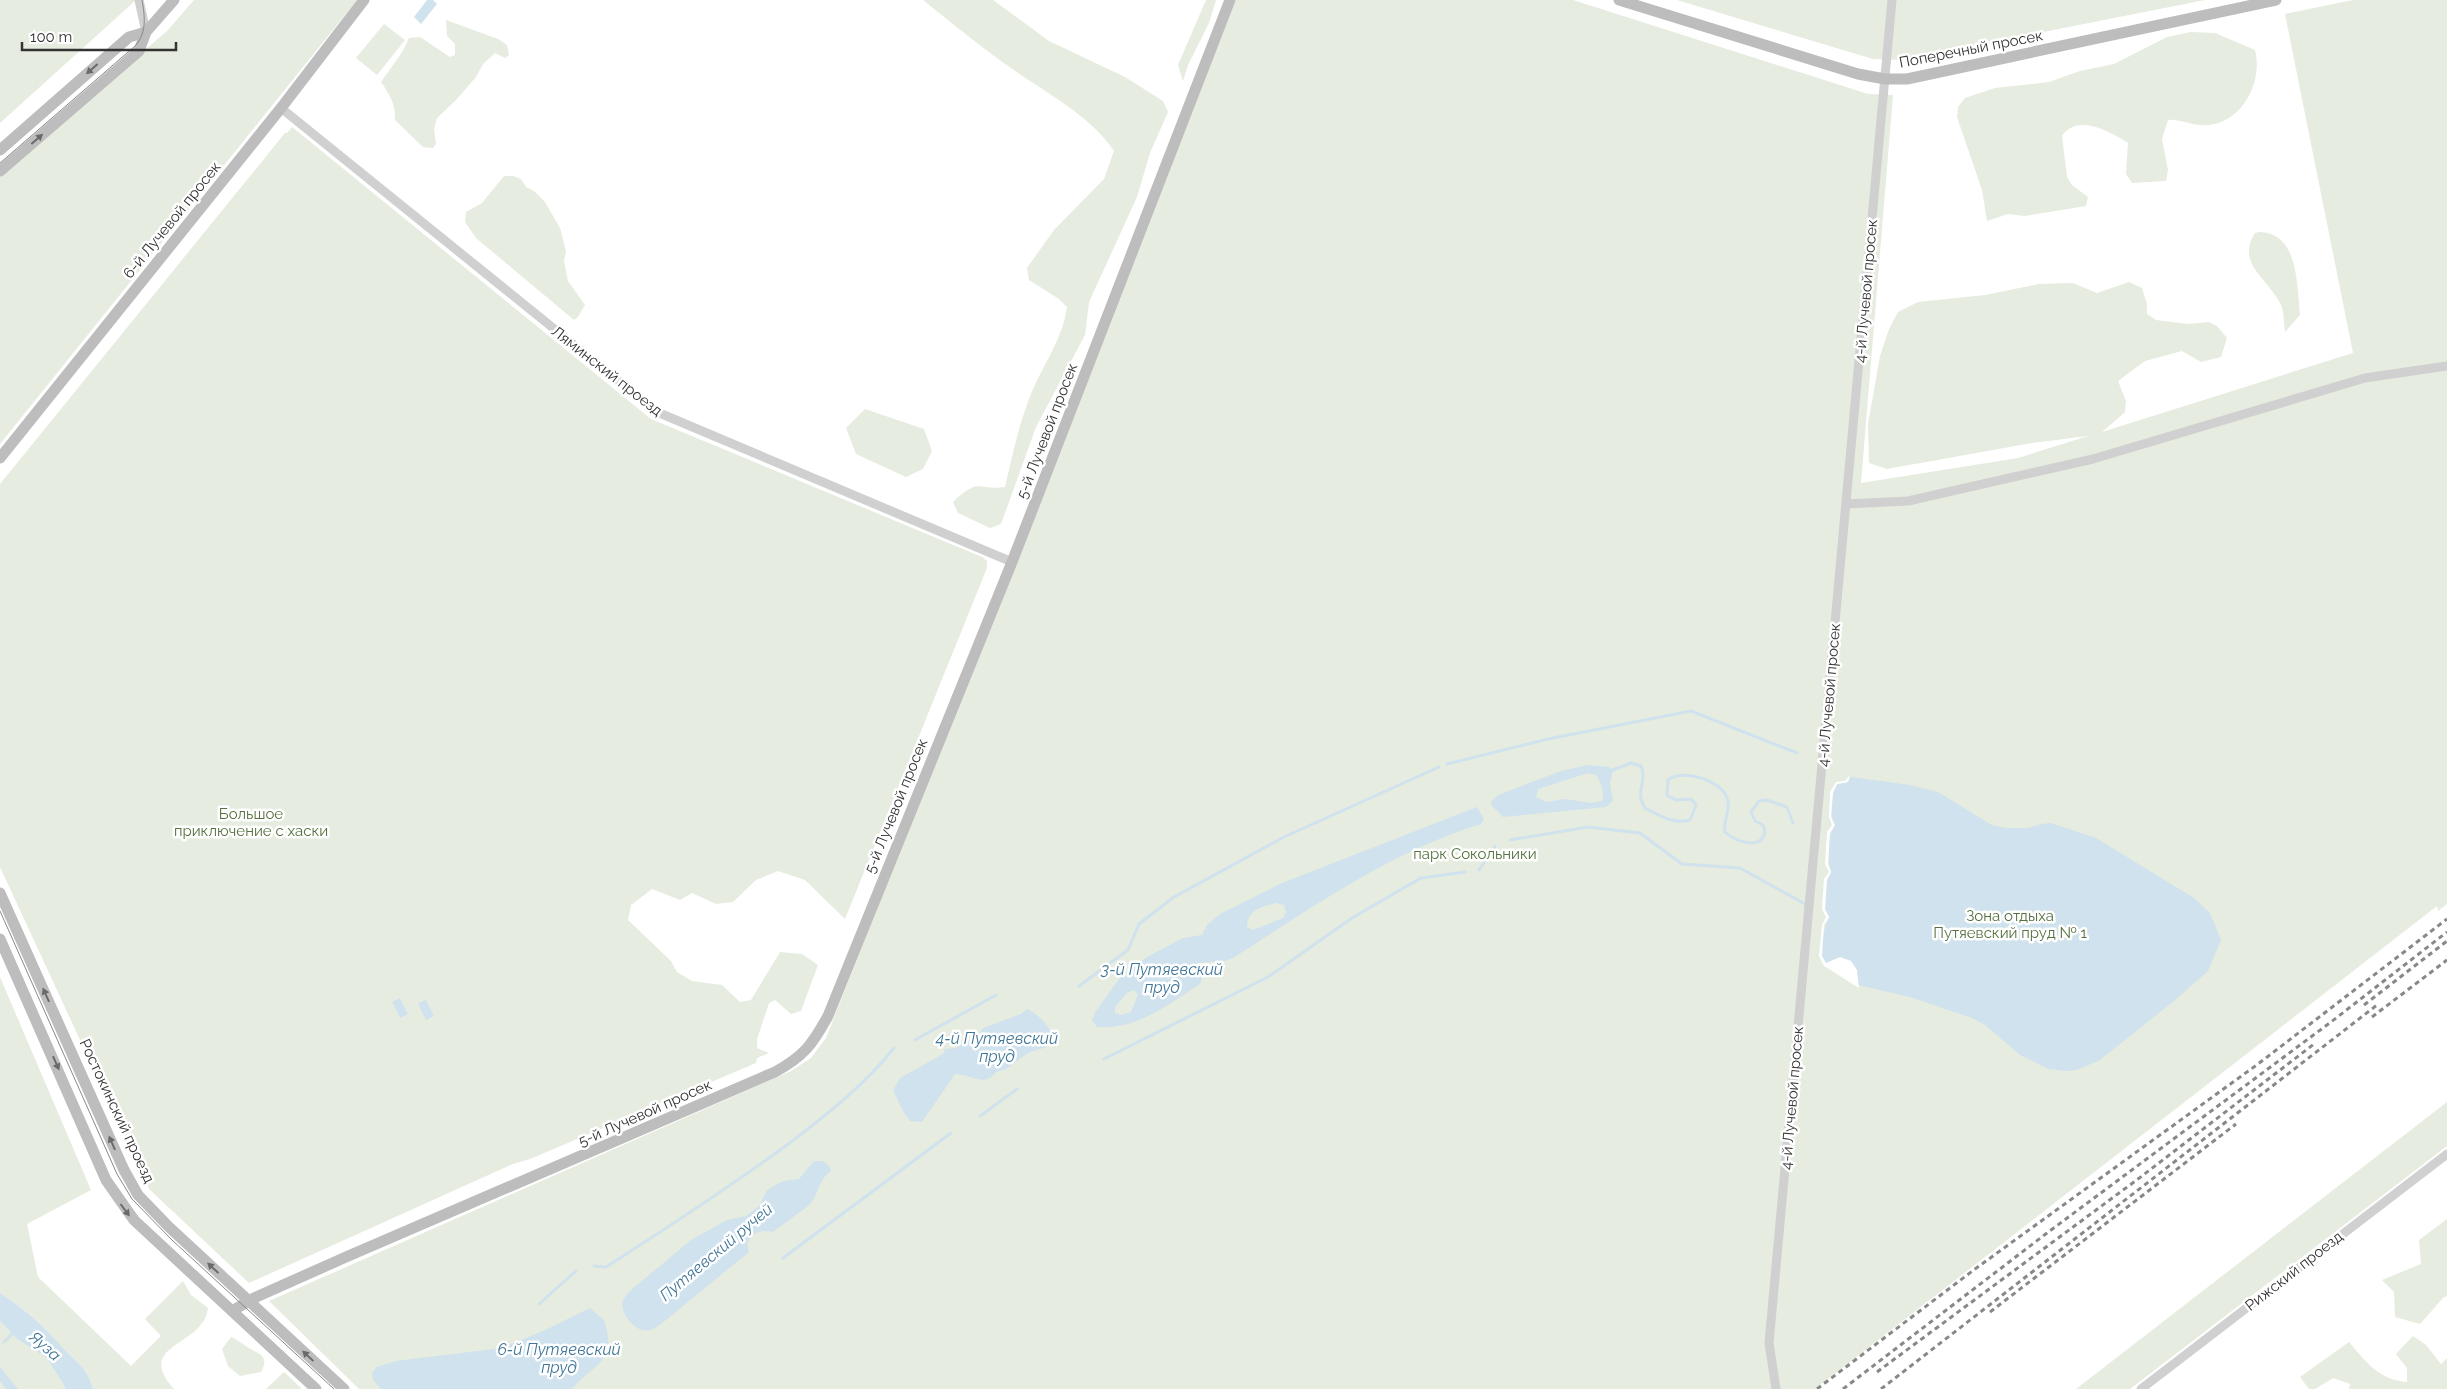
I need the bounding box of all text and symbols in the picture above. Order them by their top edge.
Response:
scale bar [22,20,176,52]
street label: Поперечный просек [1898,26,2045,72]
text: 100 m [30,28,72,46]
one-way arrow [87,63,99,75]
one-way arrow [31,134,43,145]
street label: 6-й Лучевой просек [119,158,225,282]
street label: 4-й Лучевой просек [1851,218,1881,363]
street label: Ляминский проезд [548,322,666,420]
street label: 5-й Лучевой просек [1013,360,1081,501]
street label: 4-й Лучевой просек [1814,622,1844,767]
street label: 5-й Лучевой просек [861,736,931,876]
park label: Большое приключение с хаски [174,805,328,840]
park label: парк Сокольники [1413,845,1537,863]
park label: Зона отдыха Путяевский пруд № 1 [1933,907,2087,942]
water label: 3-й Путяевский пруд [1100,960,1223,997]
one-way arrow [42,988,50,1002]
street label: 4-й Лучевой просек [1777,1025,1807,1170]
water label: 4-й Путяевский пруд [935,1029,1058,1066]
street label: Ростокинский проезд [76,1036,158,1186]
one-way arrow [52,1056,60,1070]
street label: 5-й Лучевой просек [576,1075,715,1150]
one-way arrow [108,1136,116,1150]
water label: Путяевский ручей [656,1199,776,1305]
one-way arrow [120,1203,131,1216]
street label: Рижский проезд [2242,1227,2347,1315]
one-way arrow [208,1262,220,1274]
water label: Яуза [25,1327,65,1365]
water label: 6-й Путяевский пруд [497,1340,621,1377]
one-way arrow [303,1350,315,1362]

